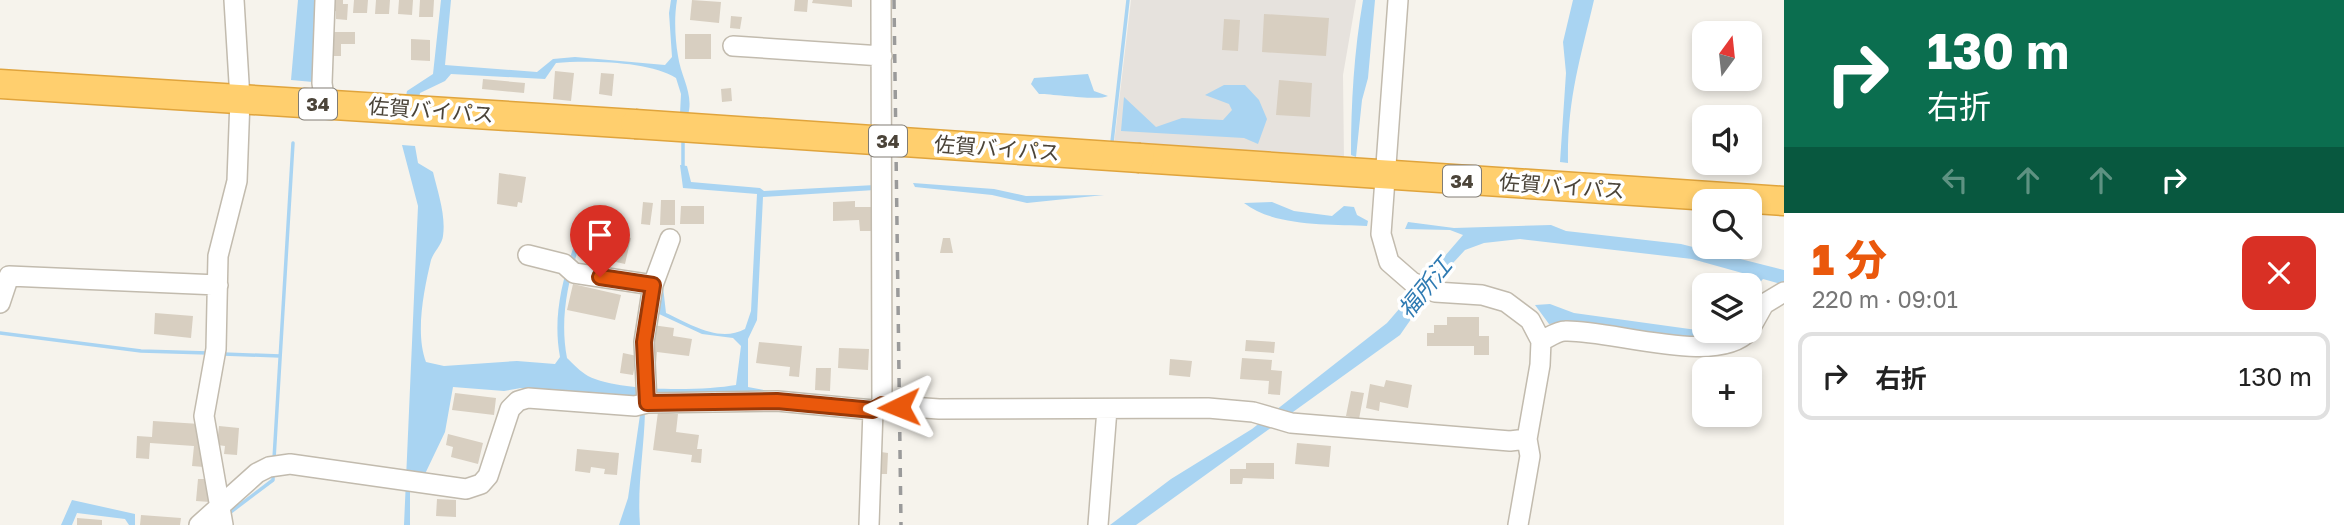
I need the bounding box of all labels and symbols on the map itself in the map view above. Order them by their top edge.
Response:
north arrow [1692,21,1762,91]
road number: 34 [299,88,337,120]
street label: 佐賀バイパス [368,93,495,127]
road number: 34 [869,125,907,156]
street label: 佐賀バイパス [934,131,1061,165]
road number: 34 [1443,166,1481,196]
street label: 佐賀バイパス [1499,169,1626,203]
pin [570,205,630,277]
water label: 福所江 [1392,249,1459,323]
position arrow [862,370,936,444]

